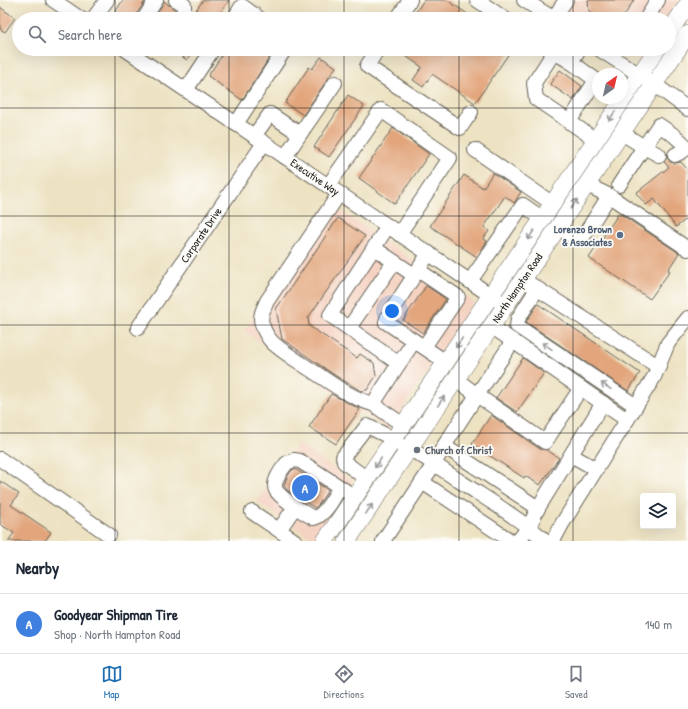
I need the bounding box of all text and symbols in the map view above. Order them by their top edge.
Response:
search box [12,12,676,56]
icon: search [26,23,48,45]
text: Search here [58,24,122,45]
north arrow [592,68,628,104]
one-way arrow [608,110,616,121]
street label: Executive Way [288,156,342,199]
one-way arrow [570,198,578,209]
street label: Corporate Drive [177,204,225,265]
place label: Lorenzo Brown & Associates [554,222,613,249]
one-way arrow [527,230,536,241]
marker: Lorenzo Brown & Associates [615,230,625,240]
street label: North Hampton Road [489,250,546,325]
your location [382,301,402,321]
one-way arrow [455,337,463,348]
one-way arrow [542,342,553,350]
one-way arrow [601,382,612,390]
one-way arrow [437,396,445,407]
place label: Church of Christ [425,443,493,457]
marker: Church of Christ [412,445,422,455]
one-way arrow [374,457,382,468]
pin: A [292,473,318,503]
map controls [640,493,676,529]
button: layers [640,493,676,529]
one-way arrow [365,503,373,514]
text: Nearby [16,556,59,579]
text: Goodyear Shipman Tire [54,604,178,625]
text: A [26,615,32,633]
text: 140 m [645,615,672,633]
text: Shop · North Hampton Road [54,625,180,643]
tab: Map [101,663,123,701]
tab: Directions [324,663,364,701]
tab: Saved [565,663,587,701]

